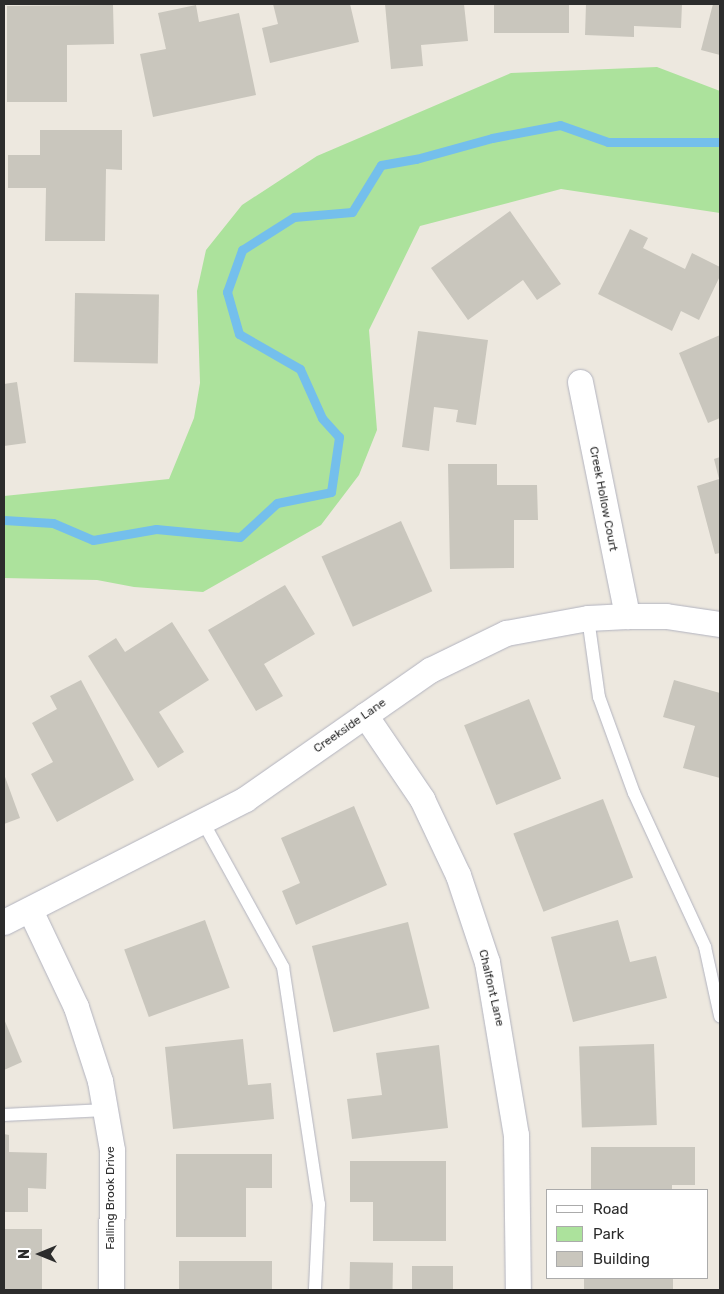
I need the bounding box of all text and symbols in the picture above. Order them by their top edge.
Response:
street label: Creek Hollow Court [586,445,620,553]
street label: Creekside Lane [311,696,389,756]
street label: Chalfont Lane [475,948,507,1028]
street label: Falling Brook Drive [104,1146,118,1250]
legend [546,1189,709,1279]
text: Road [593,1200,629,1218]
text: Park [593,1225,624,1243]
north arrow [15,1229,65,1279]
text: N [16,1249,33,1259]
text: Building [593,1250,650,1268]

